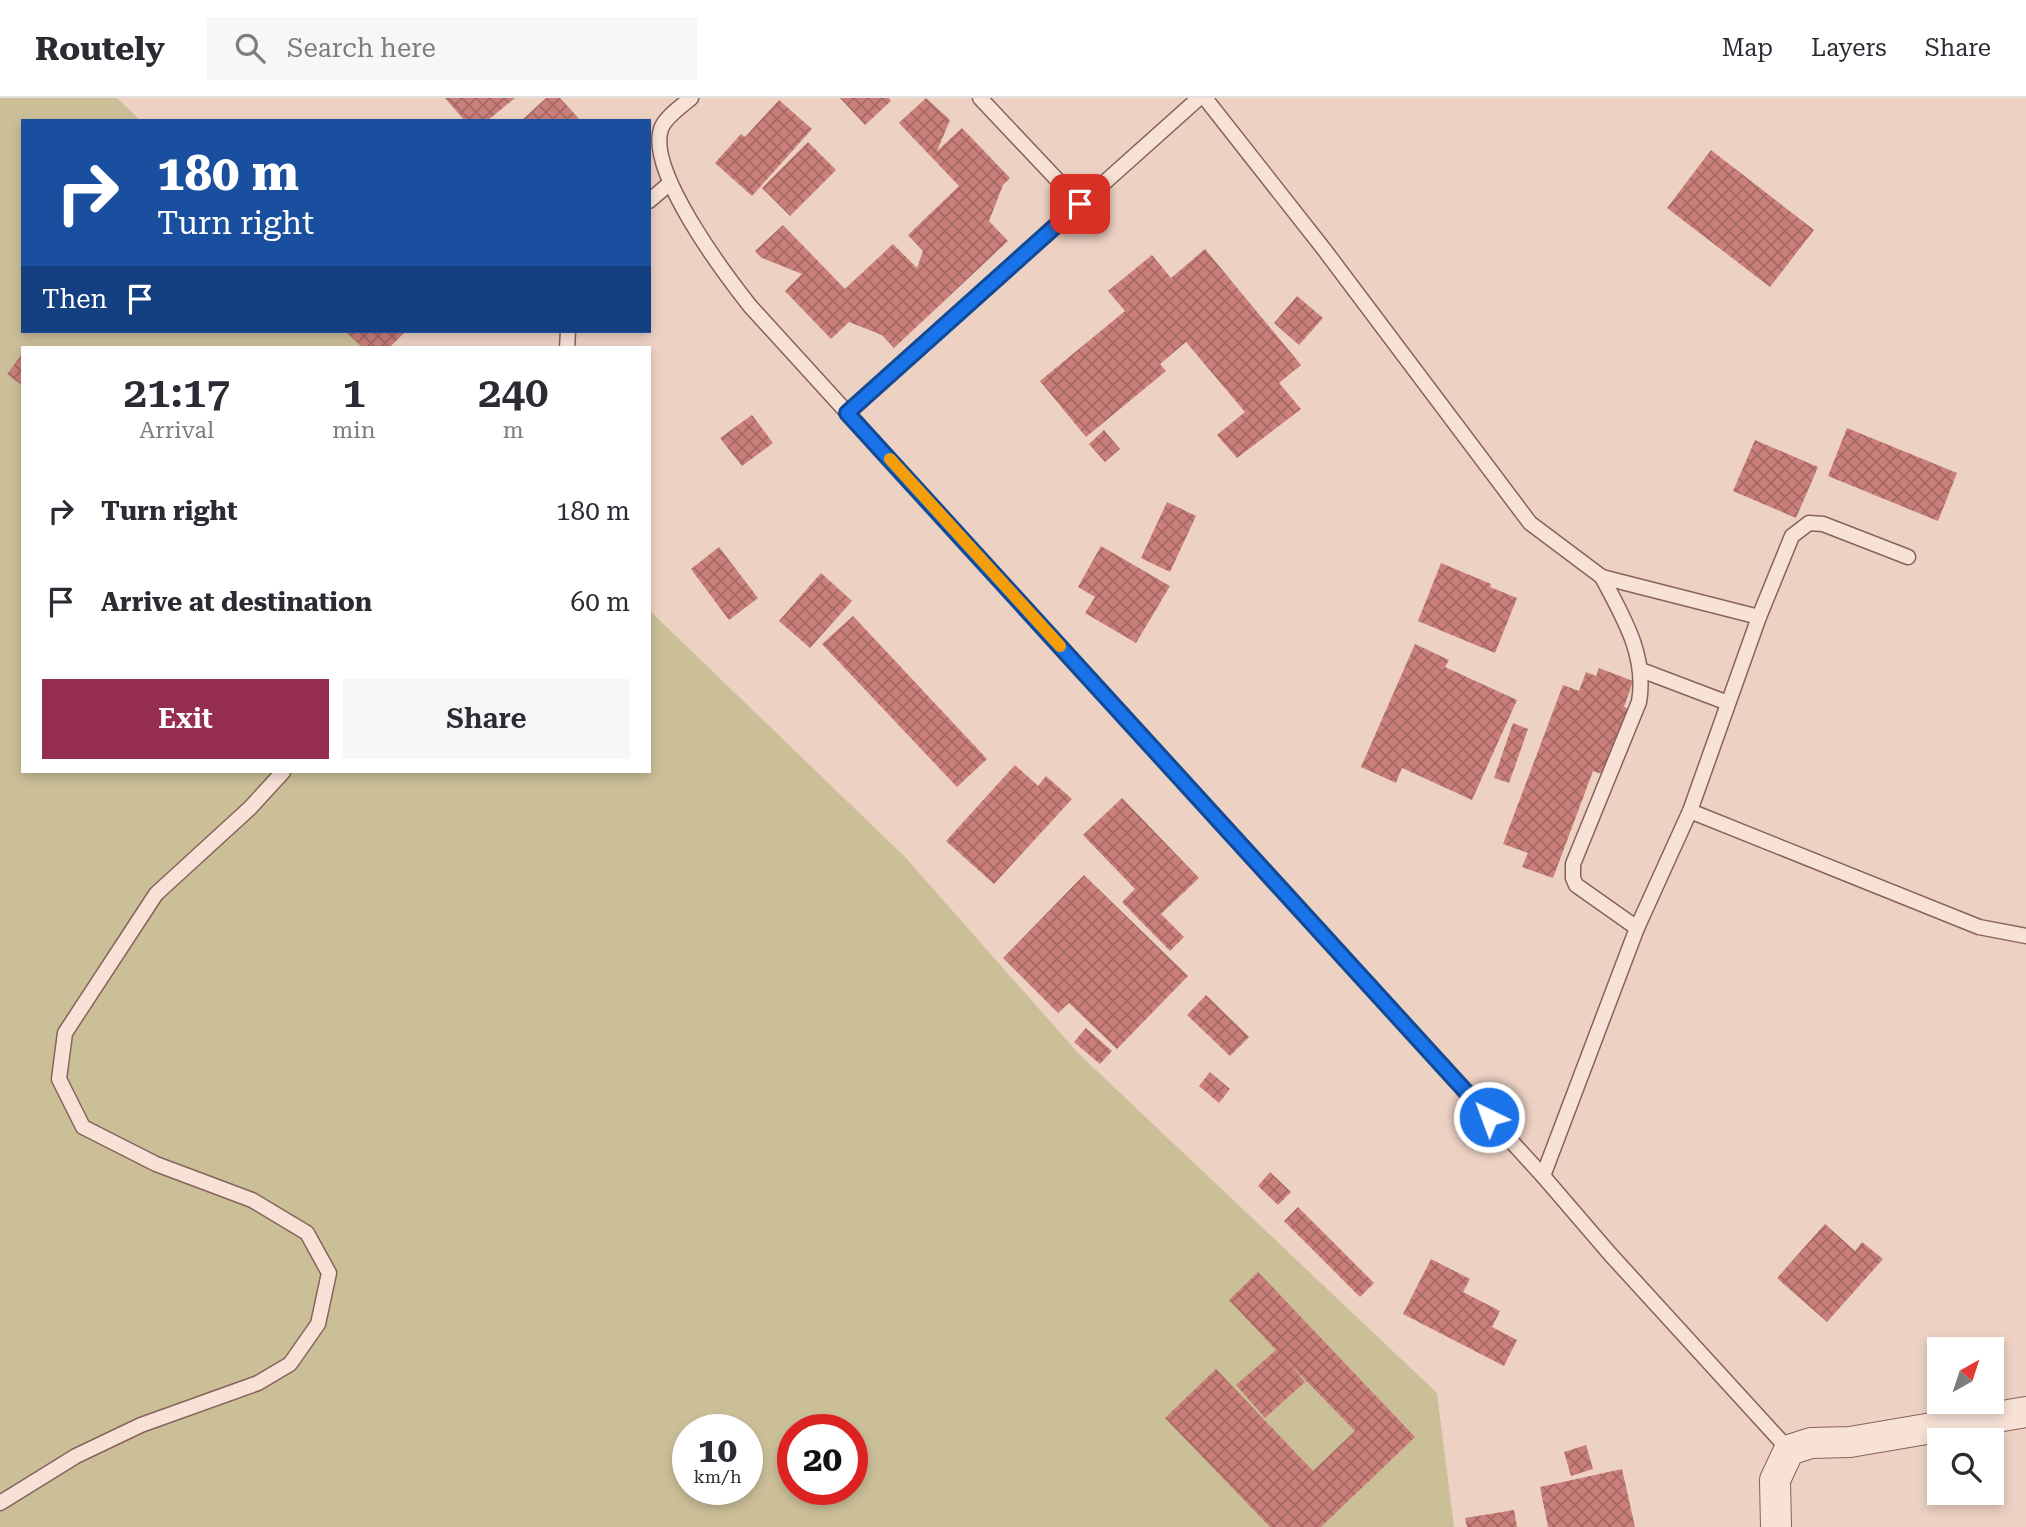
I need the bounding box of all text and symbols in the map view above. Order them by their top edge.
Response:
search box [207,17,697,80]
text: Routely [35,29,165,68]
icon: search [231,29,269,67]
text: Search here [287,33,436,63]
text: Map [1722,34,1773,62]
text: Layers [1811,34,1887,62]
text: Share [1925,34,1991,62]
text: 180 m [157,145,299,202]
icon: right [42,147,133,238]
pin [1050,174,1110,234]
icon: arrive [1061,185,1099,223]
text: Turn right [157,204,314,242]
icon: arrive [121,280,159,318]
text: Then [42,284,107,314]
text: 21:17 [123,368,230,417]
text: 1 [342,368,366,417]
text: 240 [478,368,549,417]
text: Arrival [139,417,214,444]
text: min [332,417,376,444]
text: m [503,417,524,444]
icon: right [42,492,80,530]
text: Turn right [101,496,237,526]
text: 180 m [556,496,630,526]
icon: arrive [42,583,80,621]
text: Arrive at destination [101,587,372,617]
text: 60 m [571,587,630,617]
button: Exit [42,679,329,759]
button: Share [343,679,630,759]
position arrow [1452,1080,1526,1154]
north arrow [1927,1337,2004,1414]
map controls [1927,1337,2004,1505]
speed limit sign: 20 [777,1414,868,1505]
button: search [1927,1428,2004,1505]
text: 10 [698,1430,737,1471]
text: km/h [693,1466,742,1487]

